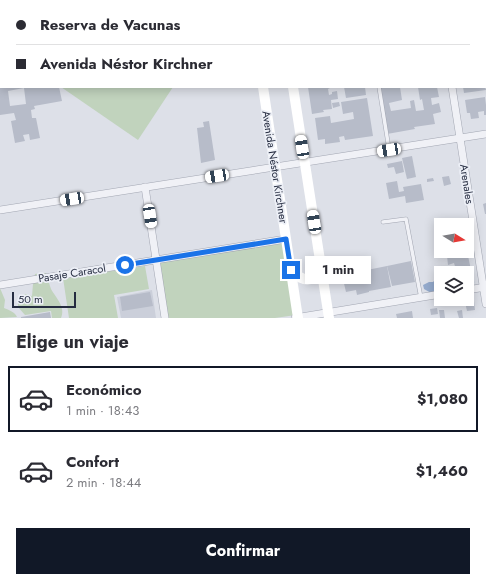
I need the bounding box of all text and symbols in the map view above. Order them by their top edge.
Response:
text: Reserva de Vacunas [40,14,180,36]
text: Avenida Néstor Kirchner [40,53,213,75]
street label: Avenida Néstor Kirchner [258,110,292,225]
car [294,134,310,160]
car [376,142,402,158]
street label: Arenales [456,163,478,206]
car [204,168,230,184]
car [59,191,85,207]
car [142,203,158,229]
car [306,209,322,235]
north arrow [434,218,474,258]
map controls [434,218,474,306]
route start [116,256,134,274]
callout: 1 min [305,256,371,284]
street label: Pasaje Caracol [37,260,107,286]
text: 1 min [322,260,354,279]
route end [282,261,300,279]
button: layers [434,266,474,306]
scale bar [12,290,76,309]
text: 50 m [18,291,43,307]
text: Elige un viaje [16,329,129,355]
text: Económico [66,379,141,401]
icon: car [18,381,54,417]
text: $1,080 [417,388,468,410]
text: 1 min · 18:43 [66,401,139,420]
text: Confort [66,451,119,473]
icon: car [18,453,54,489]
text: $1,460 [416,460,468,482]
text: 2 min · 18:44 [66,473,141,492]
button: Confirmar [16,528,470,574]

